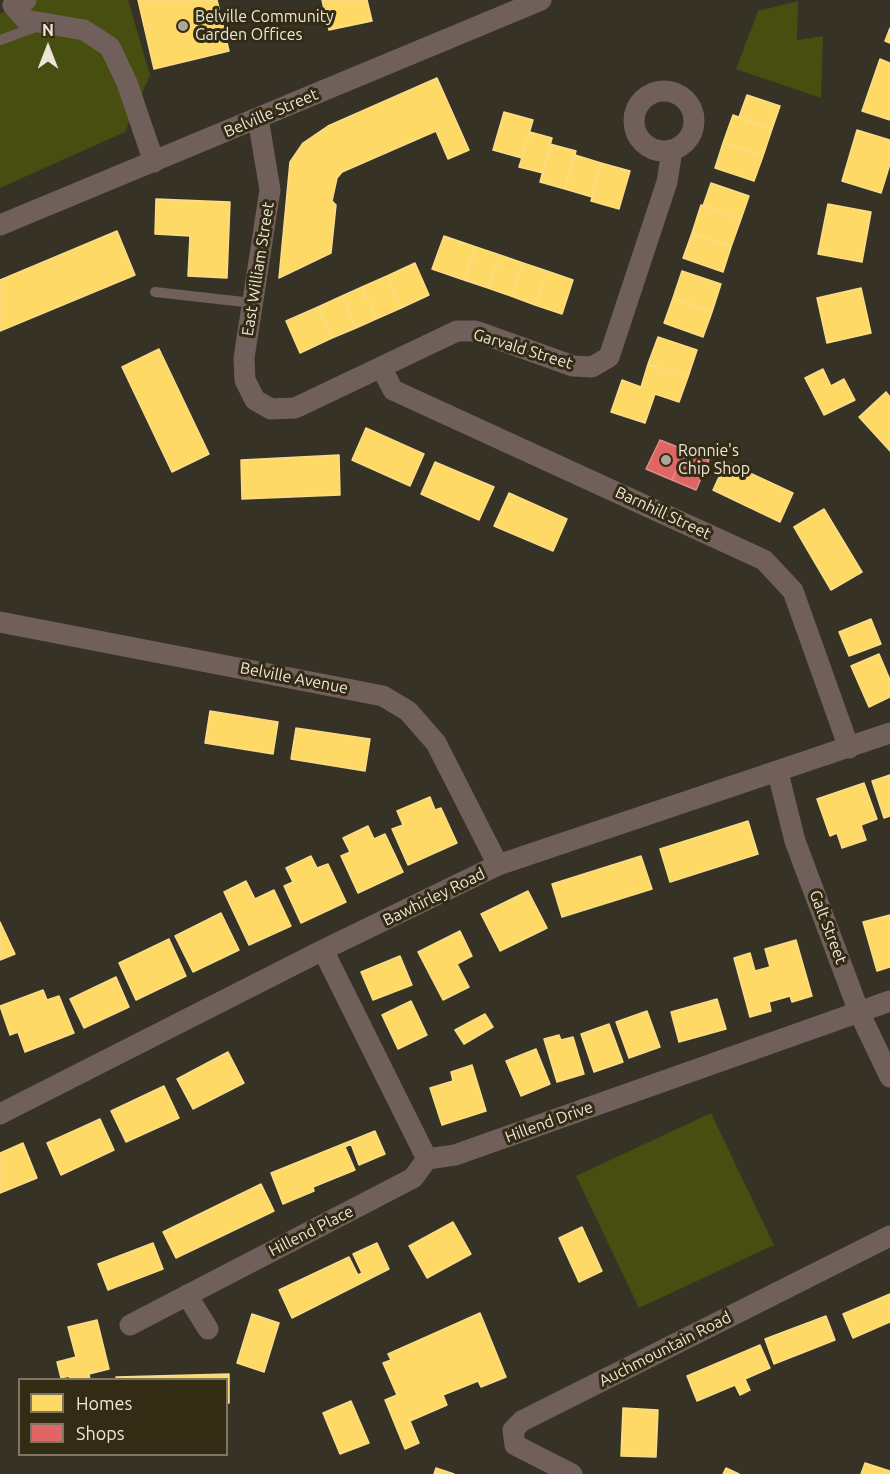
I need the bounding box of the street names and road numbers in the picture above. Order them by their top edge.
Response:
street label: Belville Street [221,85,321,141]
street label: East William Street [238,200,278,338]
street label: Garvald Street [471,325,575,373]
street label: Barnhill Street [612,482,714,544]
street label: Belville Avenue [238,658,350,698]
street label: Bawhirley Road [380,864,488,930]
street label: Galt Street [805,887,851,967]
street label: Hillend Drive [502,1097,596,1147]
street label: Hillend Place [265,1201,357,1261]
street label: Auchmountain Road [596,1307,734,1391]

